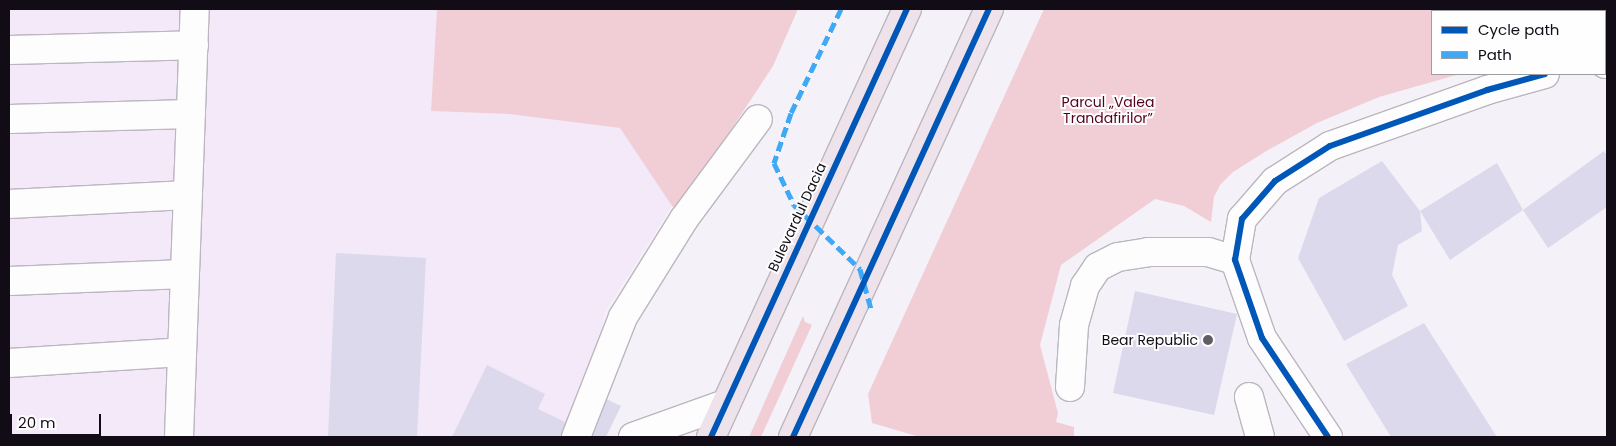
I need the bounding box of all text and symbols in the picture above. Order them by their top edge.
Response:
legend [1431,10,1606,75]
text: Cycle path [1478,19,1559,40]
text: Path [1478,44,1512,65]
park label: Parcul „Valea Trandafirilor” [1062,94,1154,126]
street label: Bulevardul Dacia [764,160,830,274]
place label: Bear Republic [1102,332,1198,348]
marker: Bear Republic [1202,334,1214,346]
scale bar [12,404,104,436]
text: 20 m [18,412,56,433]

